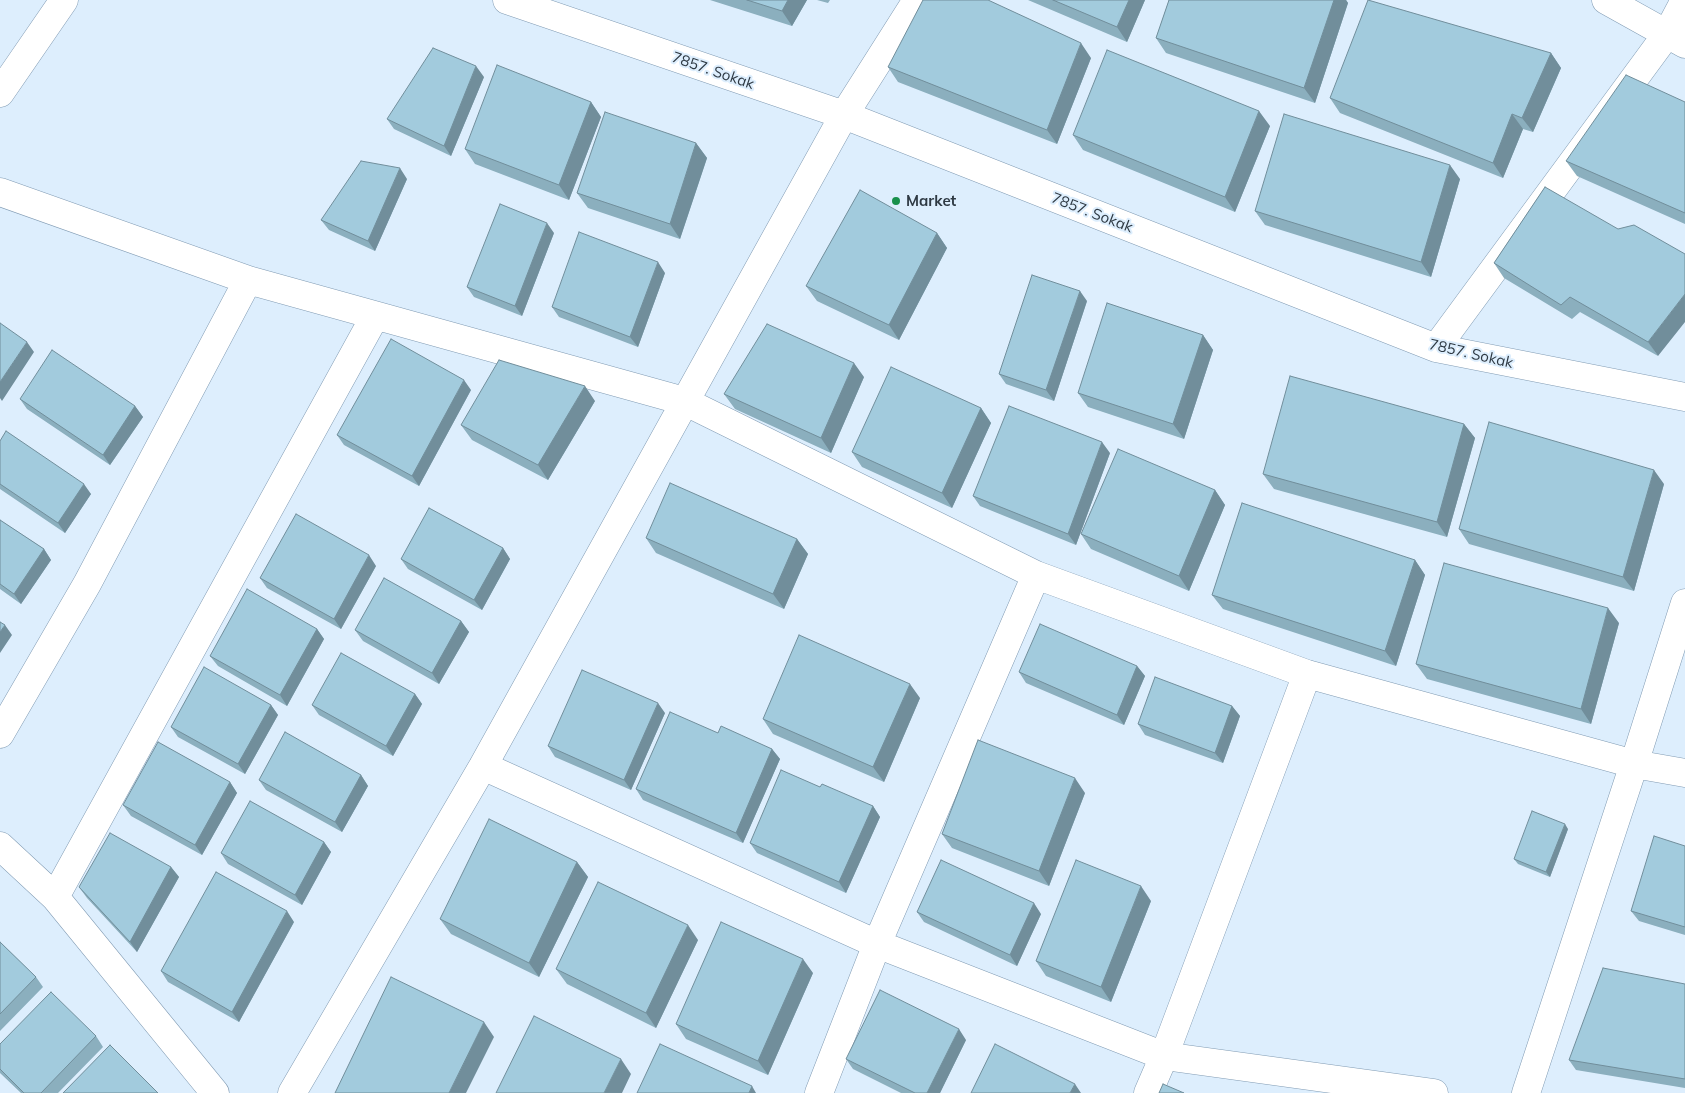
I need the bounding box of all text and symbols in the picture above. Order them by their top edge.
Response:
street label: 7857. Sokak [670,49,756,93]
street label: 7857. Sokak [1049,189,1135,237]
place label: Market [906,192,956,210]
marker: Market [890,195,902,207]
street label: 7857. Sokak [1427,336,1515,372]

